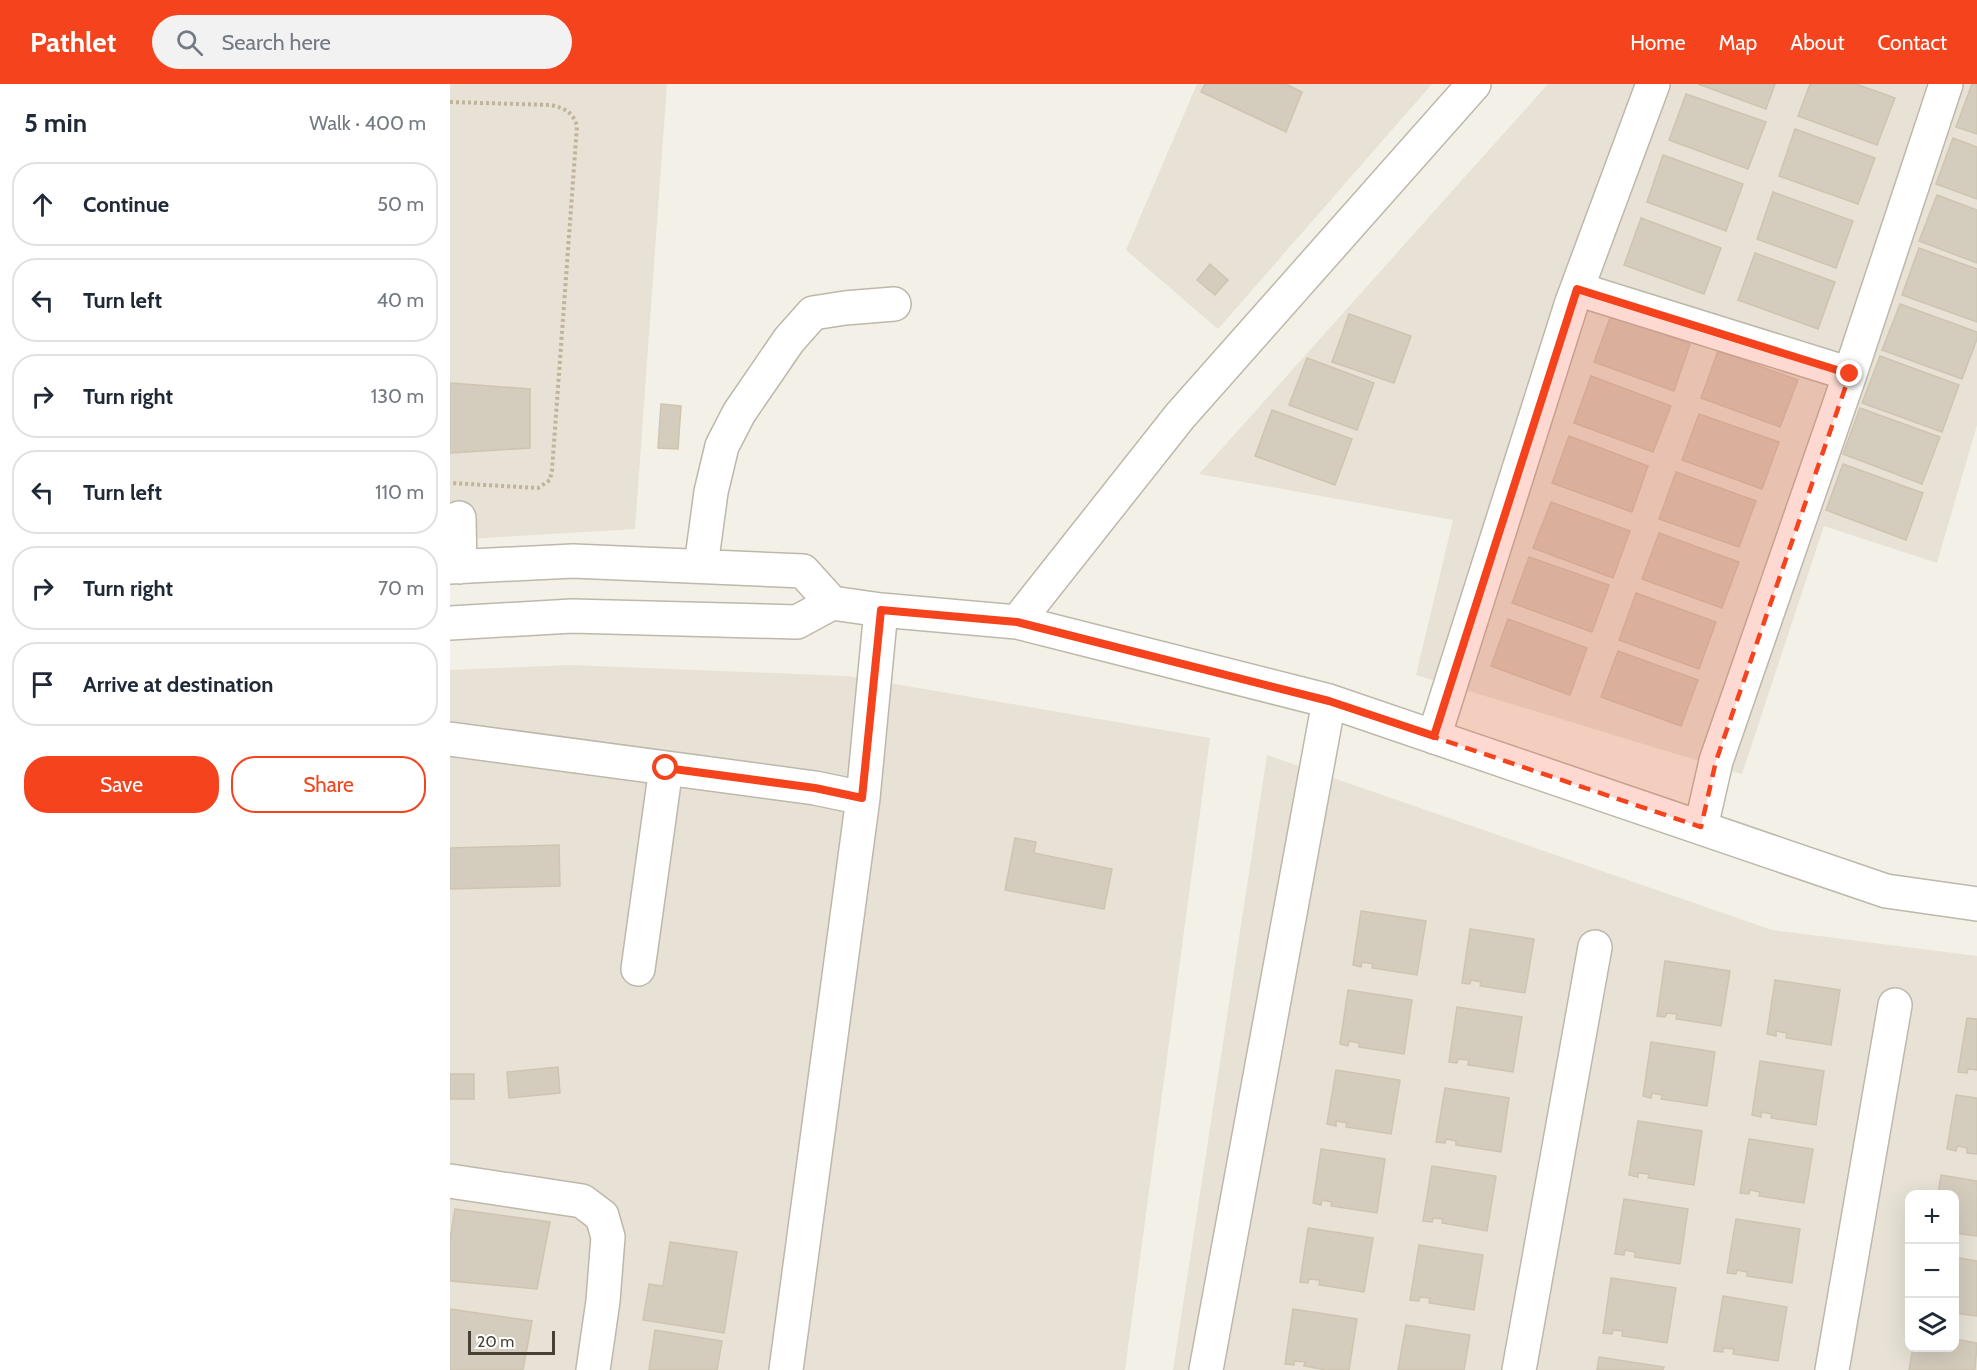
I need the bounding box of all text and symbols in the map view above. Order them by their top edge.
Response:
search box [152,15,572,69]
text: Pathlet [30,25,116,59]
icon: search [173,26,206,59]
text: Search here [221,29,331,56]
text: Home [1630,30,1686,55]
text: Map [1719,30,1757,55]
text: About [1790,30,1844,55]
text: Contact [1877,30,1947,55]
text: 5 min [24,107,87,139]
text: Walk · 400 m [309,111,426,135]
icon: ahead [26,188,59,221]
text: Continue [83,191,169,218]
text: 50 m [377,192,424,216]
icon: left [26,284,59,317]
text: Turn left [83,287,162,314]
text: 40 m [376,288,424,312]
route end [1836,360,1862,386]
icon: right [26,380,59,413]
text: Turn right [83,383,173,410]
text: 130 m [371,384,424,408]
icon: left [26,476,59,509]
text: Turn left [83,479,162,506]
text: 110 m [375,480,424,504]
icon: right [26,572,59,605]
text: Turn right [83,575,173,602]
text: 70 m [378,576,424,600]
icon: arrive [26,668,59,701]
text: Arrive at destination [83,671,273,698]
route start [652,754,678,780]
button: Save [24,756,219,813]
button: Share [231,756,426,813]
map controls [1905,1190,1959,1352]
button: + [1905,1190,1959,1244]
button: − [1905,1244,1959,1298]
button: layers [1905,1298,1959,1352]
scale bar [468,1328,555,1356]
text: 20 m [477,1332,514,1351]

